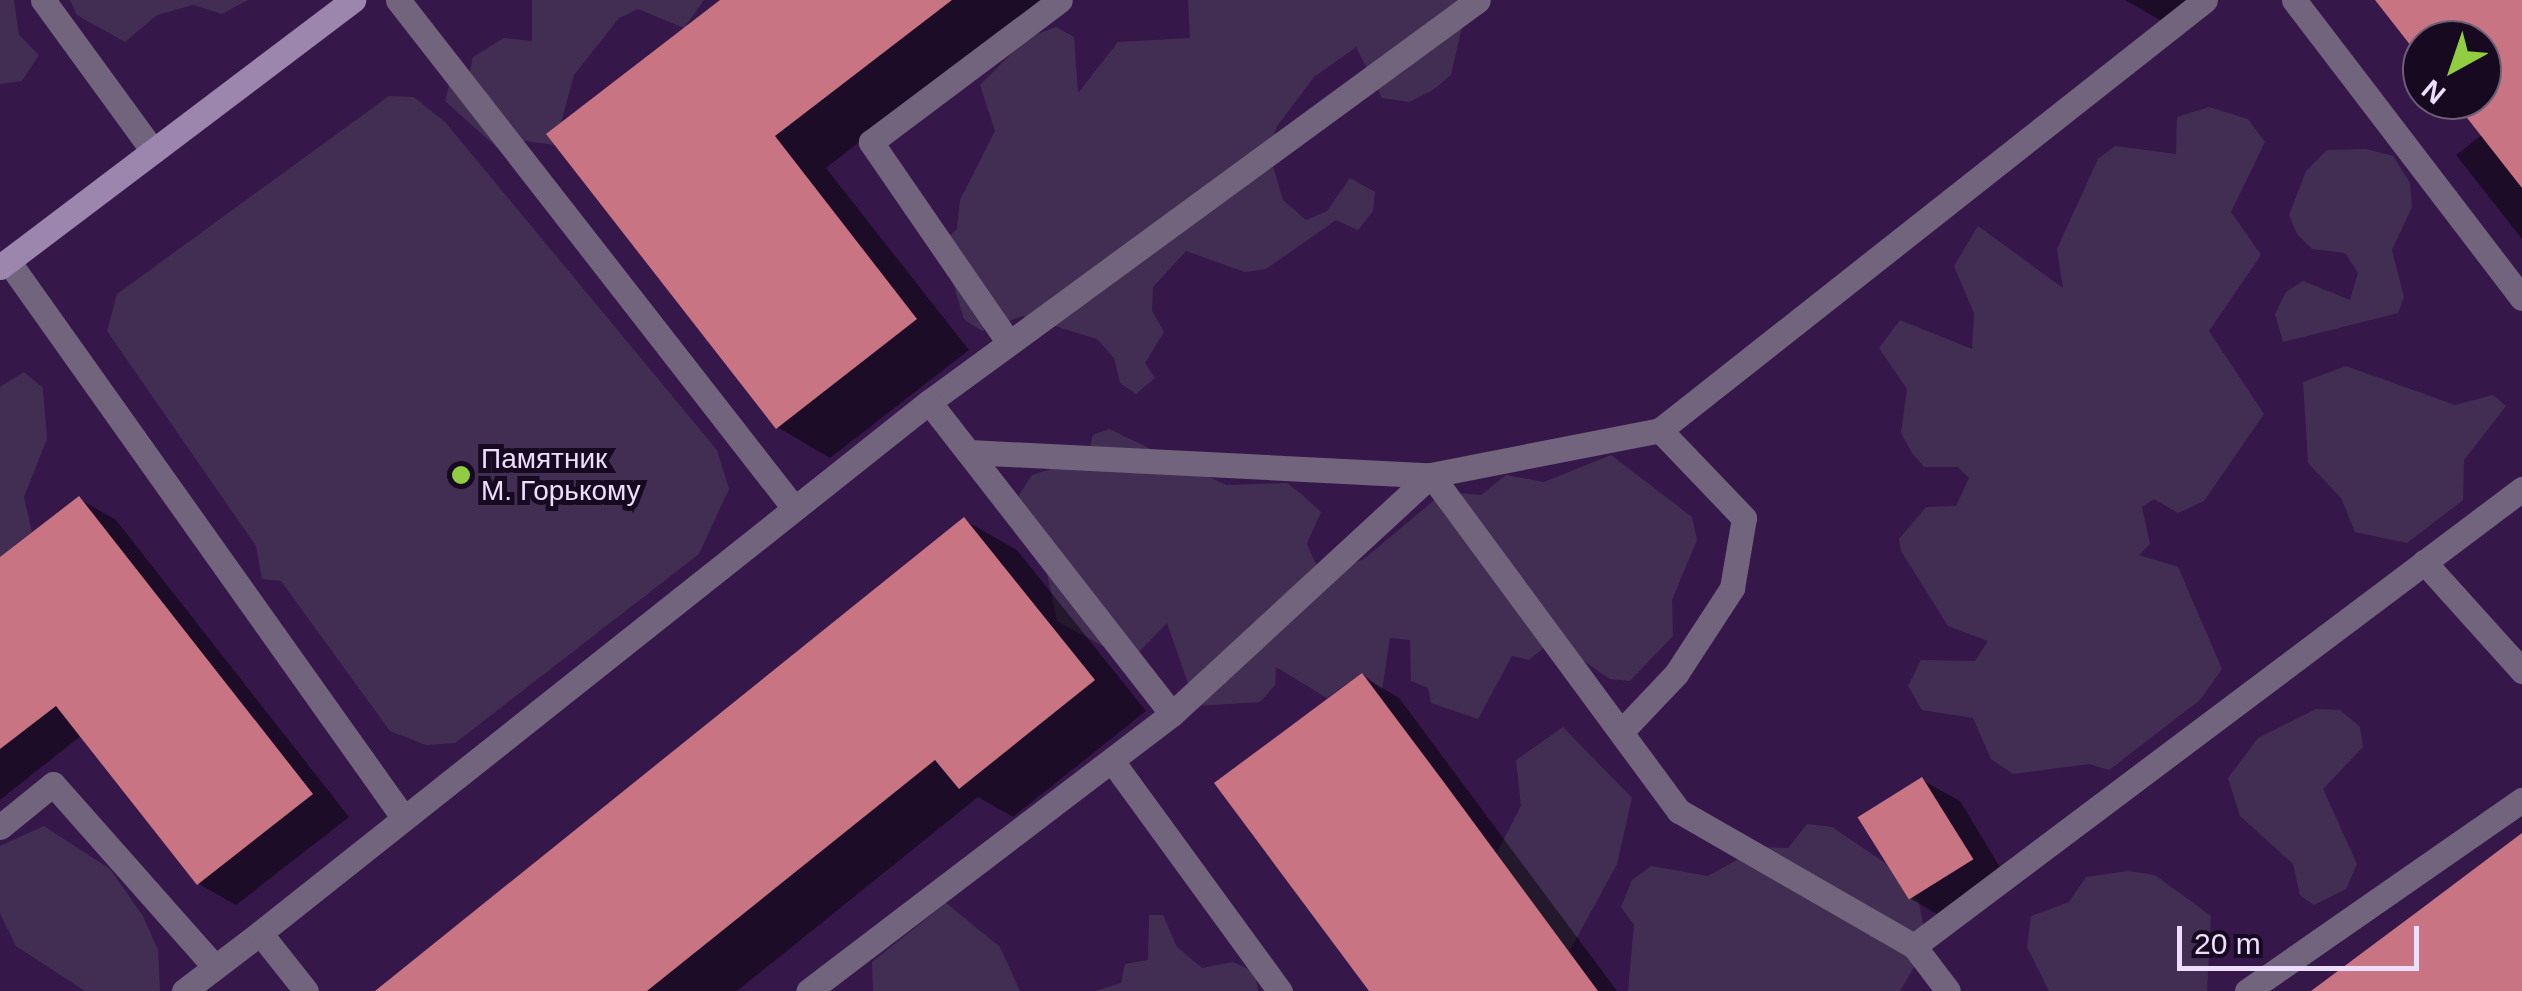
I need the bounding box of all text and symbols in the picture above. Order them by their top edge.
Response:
north arrow [2402,20,2502,120]
text: N [2416,73,2451,110]
place label: Памятник М. Горькому [481,442,641,508]
marker: Памятник М. Горькому [450,464,472,486]
scale bar [2182,906,2424,968]
text: 20 m [2194,927,2261,960]

